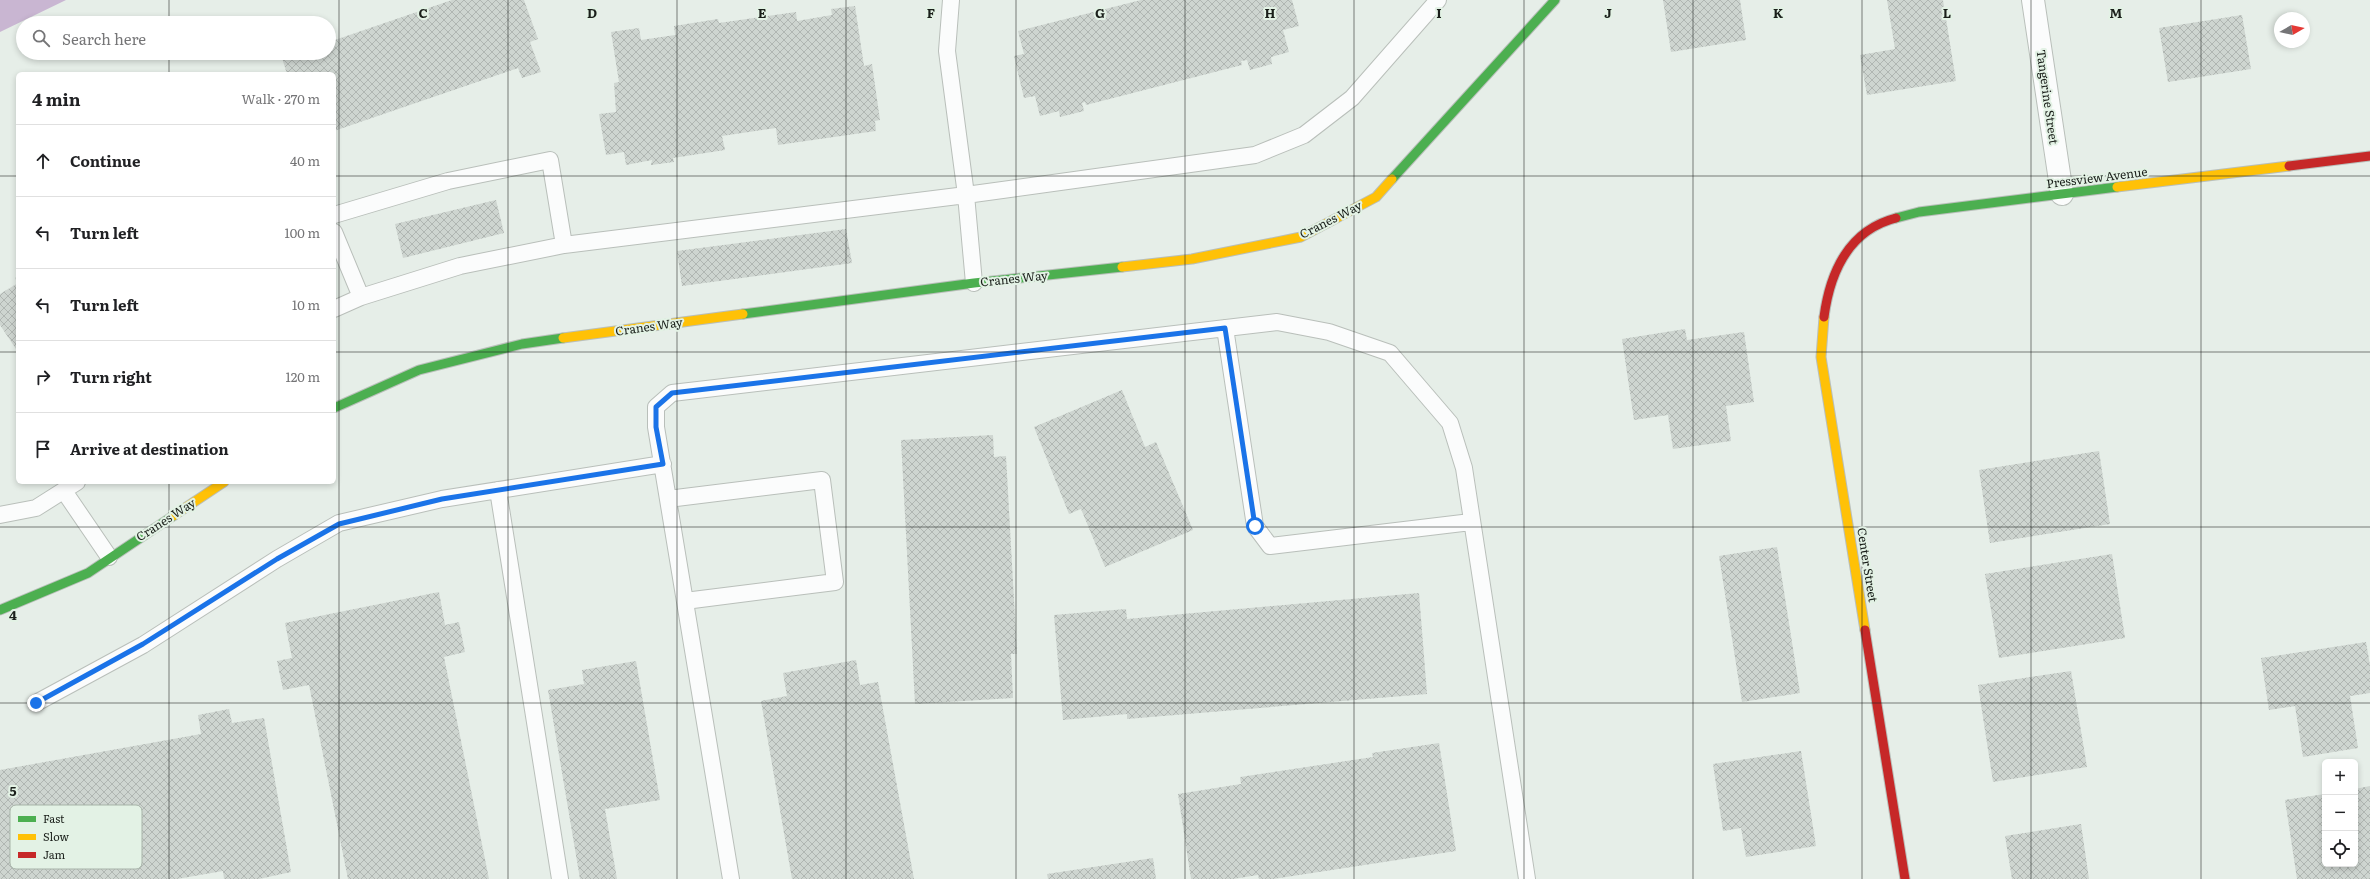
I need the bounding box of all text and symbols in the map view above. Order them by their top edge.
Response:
text: C [418,3,428,22]
text: D [587,3,597,22]
text: E [758,3,767,22]
text: F [927,3,935,22]
text: G [1095,3,1105,22]
text: H [1265,3,1276,22]
text: I [1436,3,1442,22]
text: J [1604,3,1612,22]
text: K [1773,3,1784,22]
text: L [1943,3,1951,22]
text: M [2110,3,2123,22]
north arrow [2274,12,2310,48]
search box [16,16,336,60]
icon: search [30,27,52,49]
text: Search here [62,27,146,50]
street label: Tangerine Street [2032,48,2064,145]
text: 4 min [32,86,81,111]
text: Walk · 270 m [241,89,320,108]
text: Continue [70,149,140,172]
icon: ahead [32,150,54,172]
text: 40 m [290,151,320,170]
street label: Pressview Avenue [2045,162,2148,192]
street label: Cranes Way [1296,196,1365,243]
text: Turn left [70,221,139,244]
icon: left [32,222,54,244]
text: 100 m [284,223,320,242]
street label: Cranes Way [979,266,1049,291]
text: Turn left [70,293,139,316]
icon: left [32,294,54,316]
text: 10 m [292,295,320,314]
street label: Cranes Way [614,312,684,340]
text: Turn right [70,365,152,388]
icon: right [32,366,54,388]
text: 120 m [285,367,320,386]
text: Arrive at destination [70,437,229,460]
icon: arrive [32,438,54,460]
street label: Cranes Way [132,493,199,545]
route start [1246,517,1264,535]
street label: Center Street [1853,526,1883,604]
text: 4 [9,605,17,624]
route end [27,694,45,712]
map controls [2322,759,2358,867]
button: + [2322,759,2358,795]
text: 5 [9,781,17,800]
button: − [2322,795,2358,831]
legend [10,805,142,869]
text: Fast [43,810,65,826]
text: Slow [43,828,69,844]
button: locate [2322,831,2358,867]
text: Jam [43,846,66,862]

